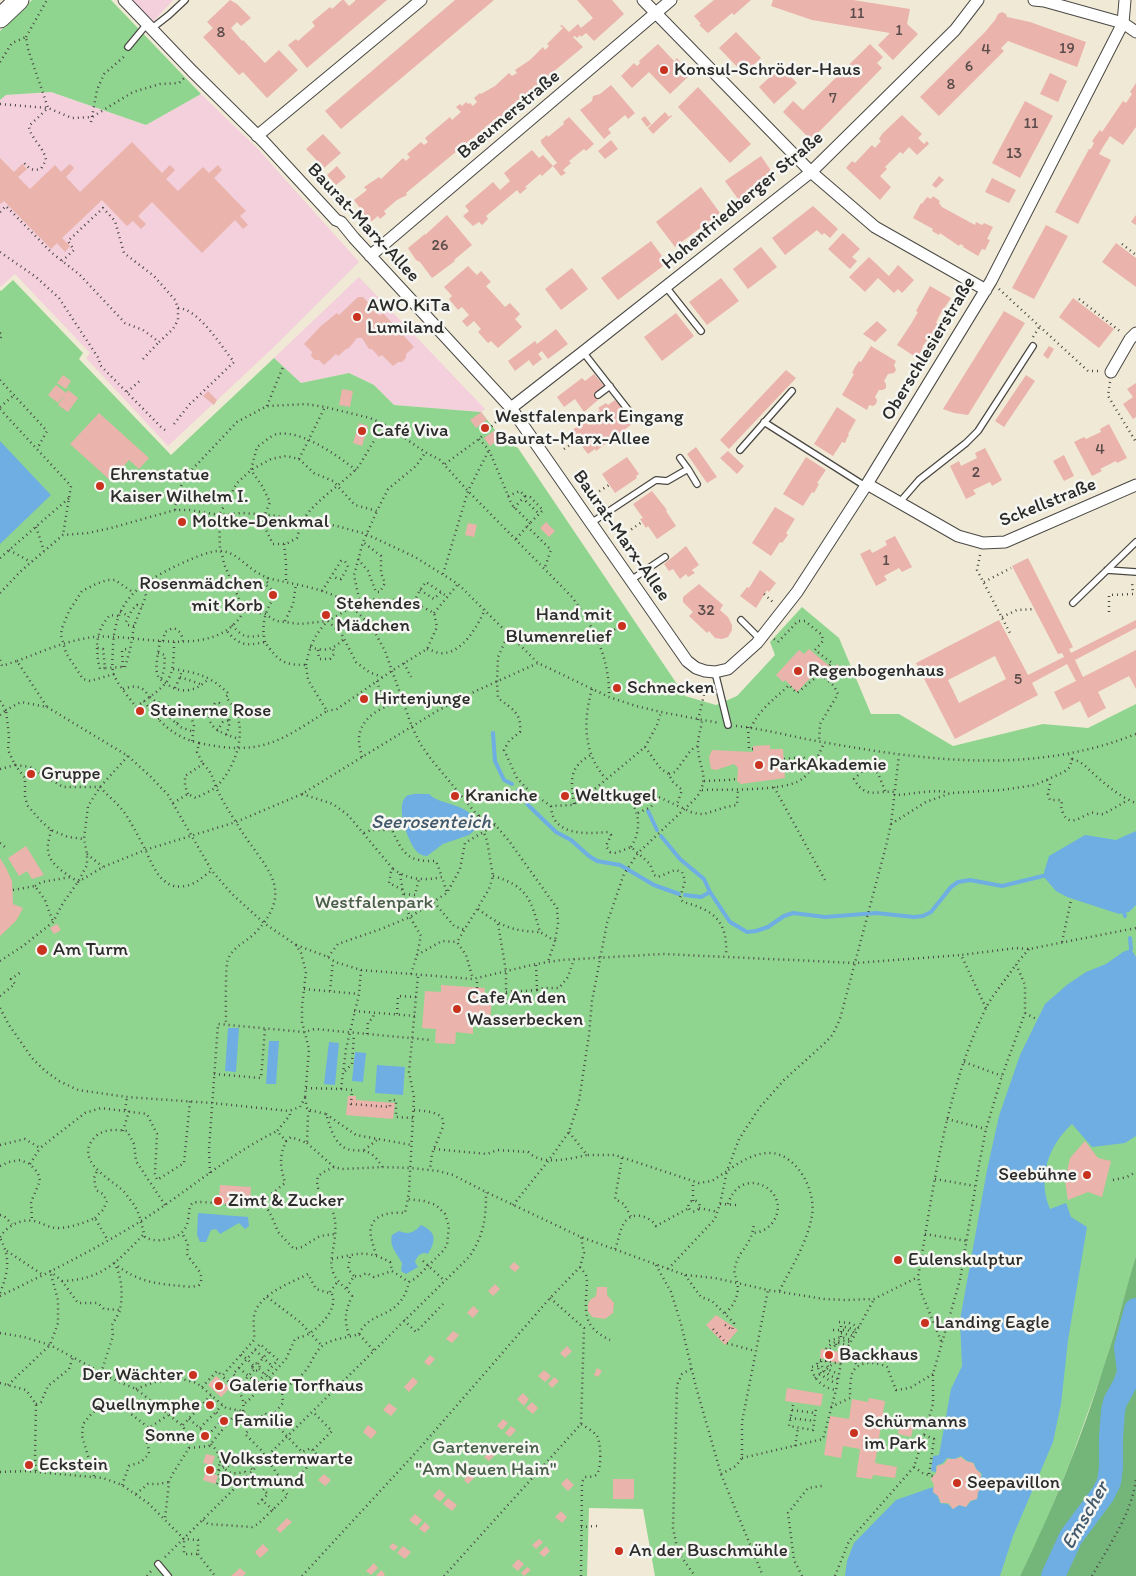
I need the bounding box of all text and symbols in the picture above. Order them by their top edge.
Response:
house number: 11 [850,4,864,24]
house number: 1 [895,21,903,41]
house number: 8 [217,23,225,43]
house number: 19 [1059,39,1075,59]
house number: 4 [981,40,991,60]
house number: 6 [965,57,973,77]
place label: Konsul-Schröder-Haus [674,59,861,81]
marker: Konsul-Schröder-Haus [658,64,670,76]
street label: Baeumerstraße [453,65,565,165]
house number: 8 [947,75,955,95]
house number: 7 [829,89,837,109]
house number: 11 [1024,114,1038,134]
street label: Hohenfriedberger Straße [658,127,828,275]
house number: 13 [1006,144,1022,164]
street label: Baurat-Marx-Allee [302,159,424,287]
house number: 26 [432,236,448,256]
street label: Oberschlesierstraße [877,273,981,425]
place label: AWO KiTa Lumiland [367,295,450,339]
marker: AWO KiTa Lumiland [351,311,363,323]
place label: Westfalenpark Eingang Baurat-Marx-Allee [495,406,683,450]
place label: Café Viva [372,420,448,442]
marker: Westfalenpark Eingang Baurat-Marx-Allee [479,422,491,434]
marker: Café Viva [356,425,368,437]
house number: 4 [1095,440,1105,460]
house number: 2 [972,463,980,483]
place label: Ehrenstatue Kaiser Wilhelm I. [110,464,249,508]
street label: Baurat-Marx-Allee [567,466,675,606]
street label: Sckellstraße [996,473,1100,533]
marker: Ehrenstatue Kaiser Wilhelm I. [94,480,106,492]
place label: Moltke-Denkmal [192,511,329,533]
marker: Moltke-Denkmal [176,516,188,528]
house number: 1 [882,551,890,571]
place label: Rosenmädchen mit Korb [139,573,263,617]
marker: Rosenmädchen mit Korb [267,589,279,601]
place label: Stehendes Mädchen [336,593,420,637]
house number: 32 [697,601,715,621]
place label: Hand mit Blumenrelief [506,604,612,648]
marker: Stehendes Mädchen [320,609,332,621]
marker: Hand mit Blumenrelief [616,620,628,632]
place label: Regenbogenhaus [808,660,944,682]
marker: Regenbogenhaus [792,665,804,677]
house number: 5 [1014,670,1022,690]
place label: Schnecken [627,677,715,699]
marker: Schnecken [611,682,623,694]
place label: Hirtenjunge [374,688,471,710]
marker: Hirtenjunge [358,693,370,705]
place label: Steinerne Rose [150,700,271,722]
marker: Steinerne Rose [134,705,146,717]
place label: ParkAkademie [769,754,887,776]
marker: ParkAkademie [753,759,765,771]
place label: Gruppe [41,763,101,785]
marker: Gruppe [25,768,37,780]
place label: Kraniche [465,785,538,807]
place label: Weltkugel [575,785,657,807]
marker: Kraniche [449,790,461,802]
marker: Weltkugel [559,790,571,802]
water label: Seerosenteich [371,811,491,835]
park label: Westfalenpark [315,892,433,914]
place label: Am Turm [53,939,128,961]
marker: Am Turm [35,943,49,957]
place label: Cafe An den Wasserbecken [467,987,583,1031]
marker: Cafe An den Wasserbecken [451,1003,463,1015]
place label: Seebühne [998,1164,1077,1186]
marker: Seebühne [1081,1169,1093,1181]
place label: Zimt & Zucker [228,1190,344,1212]
marker: Zimt & Zucker [212,1195,224,1207]
place label: Eulenskulptur [908,1249,1023,1271]
marker: Eulenskulptur [892,1254,904,1266]
place label: Landing Eagle [935,1312,1050,1334]
marker: Landing Eagle [919,1317,931,1329]
place label: Backhaus [839,1344,918,1366]
marker: Backhaus [823,1349,835,1361]
place label: Der Wächter [82,1364,183,1386]
marker: Der Wächter [187,1369,199,1381]
place label: Galerie Torfhaus [229,1375,363,1397]
marker: Galerie Torfhaus [213,1380,225,1392]
place label: Quellnymphe [92,1394,200,1416]
marker: Quellnymphe [204,1399,216,1411]
place label: Familie [234,1410,293,1432]
place label: Schürmanns im Park [864,1411,967,1455]
marker: Familie [218,1415,230,1427]
place label: Sonne [145,1425,195,1447]
marker: Schürmanns im Park [848,1427,860,1439]
marker: Sonne [199,1430,211,1442]
park label: Gartenverein "Am Neuen Hain" [415,1437,557,1481]
place label: Volkssternwarte Dortmund [220,1448,353,1492]
place label: Eckstein [39,1454,108,1476]
marker: Eckstein [23,1459,35,1471]
marker: Volkssternwarte Dortmund [204,1464,216,1476]
place label: Seepavillon [967,1472,1060,1494]
marker: Seepavillon [951,1477,963,1489]
water label: Emscher [1057,1478,1115,1554]
place label: An der Buschmühle [629,1540,788,1562]
marker: An der Buschmühle [613,1545,625,1557]

